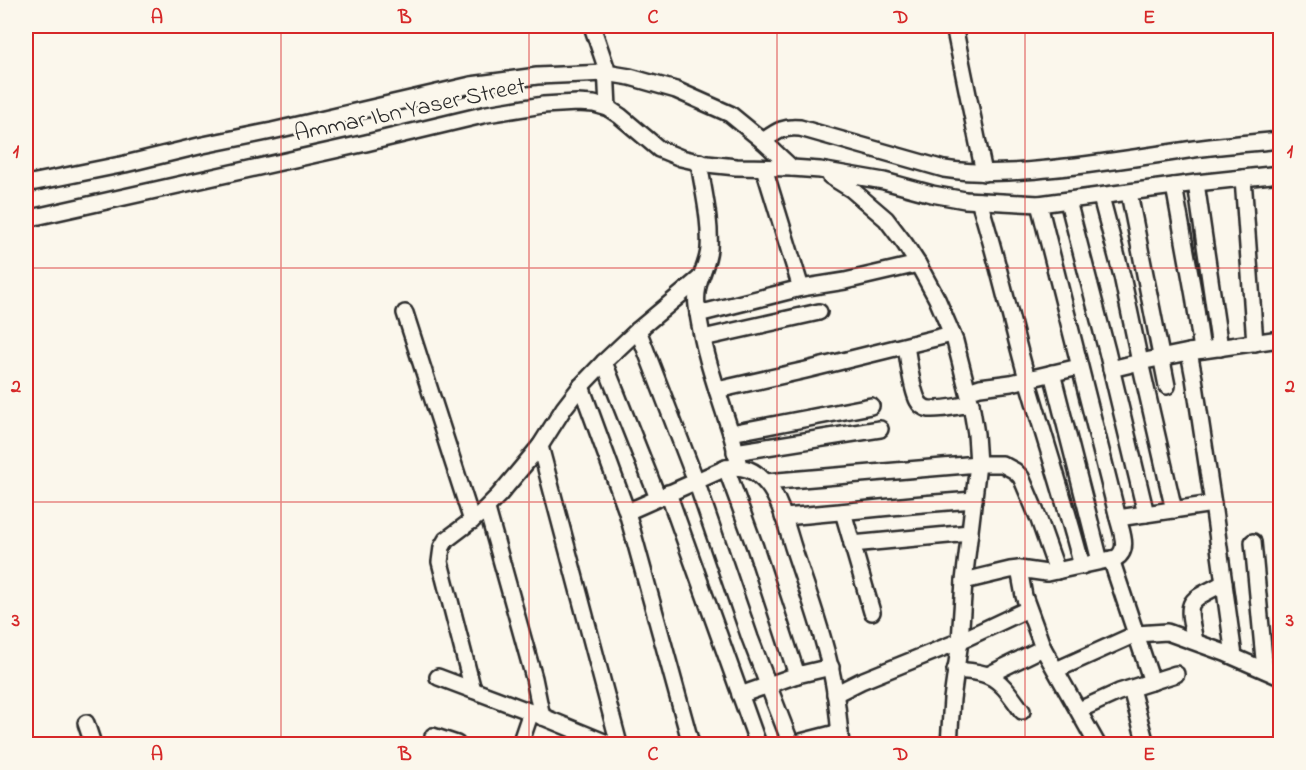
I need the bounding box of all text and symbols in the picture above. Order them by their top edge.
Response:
text: A [151,4,163,33]
text: B [397,4,412,33]
text: C [648,4,659,33]
text: D [893,4,908,33]
text: E [1143,4,1155,33]
street label: Ammar Ibn Yaser Street [291,69,529,153]
text: 1 [13,138,20,167]
text: 1 [1287,138,1294,167]
text: 2 [10,373,21,402]
text: 2 [1284,373,1295,402]
text: 3 [11,607,20,636]
text: 3 [1285,607,1294,636]
text: A [151,741,163,770]
text: B [397,741,412,770]
text: C [648,741,659,770]
text: D [893,741,908,770]
text: E [1143,741,1155,770]

